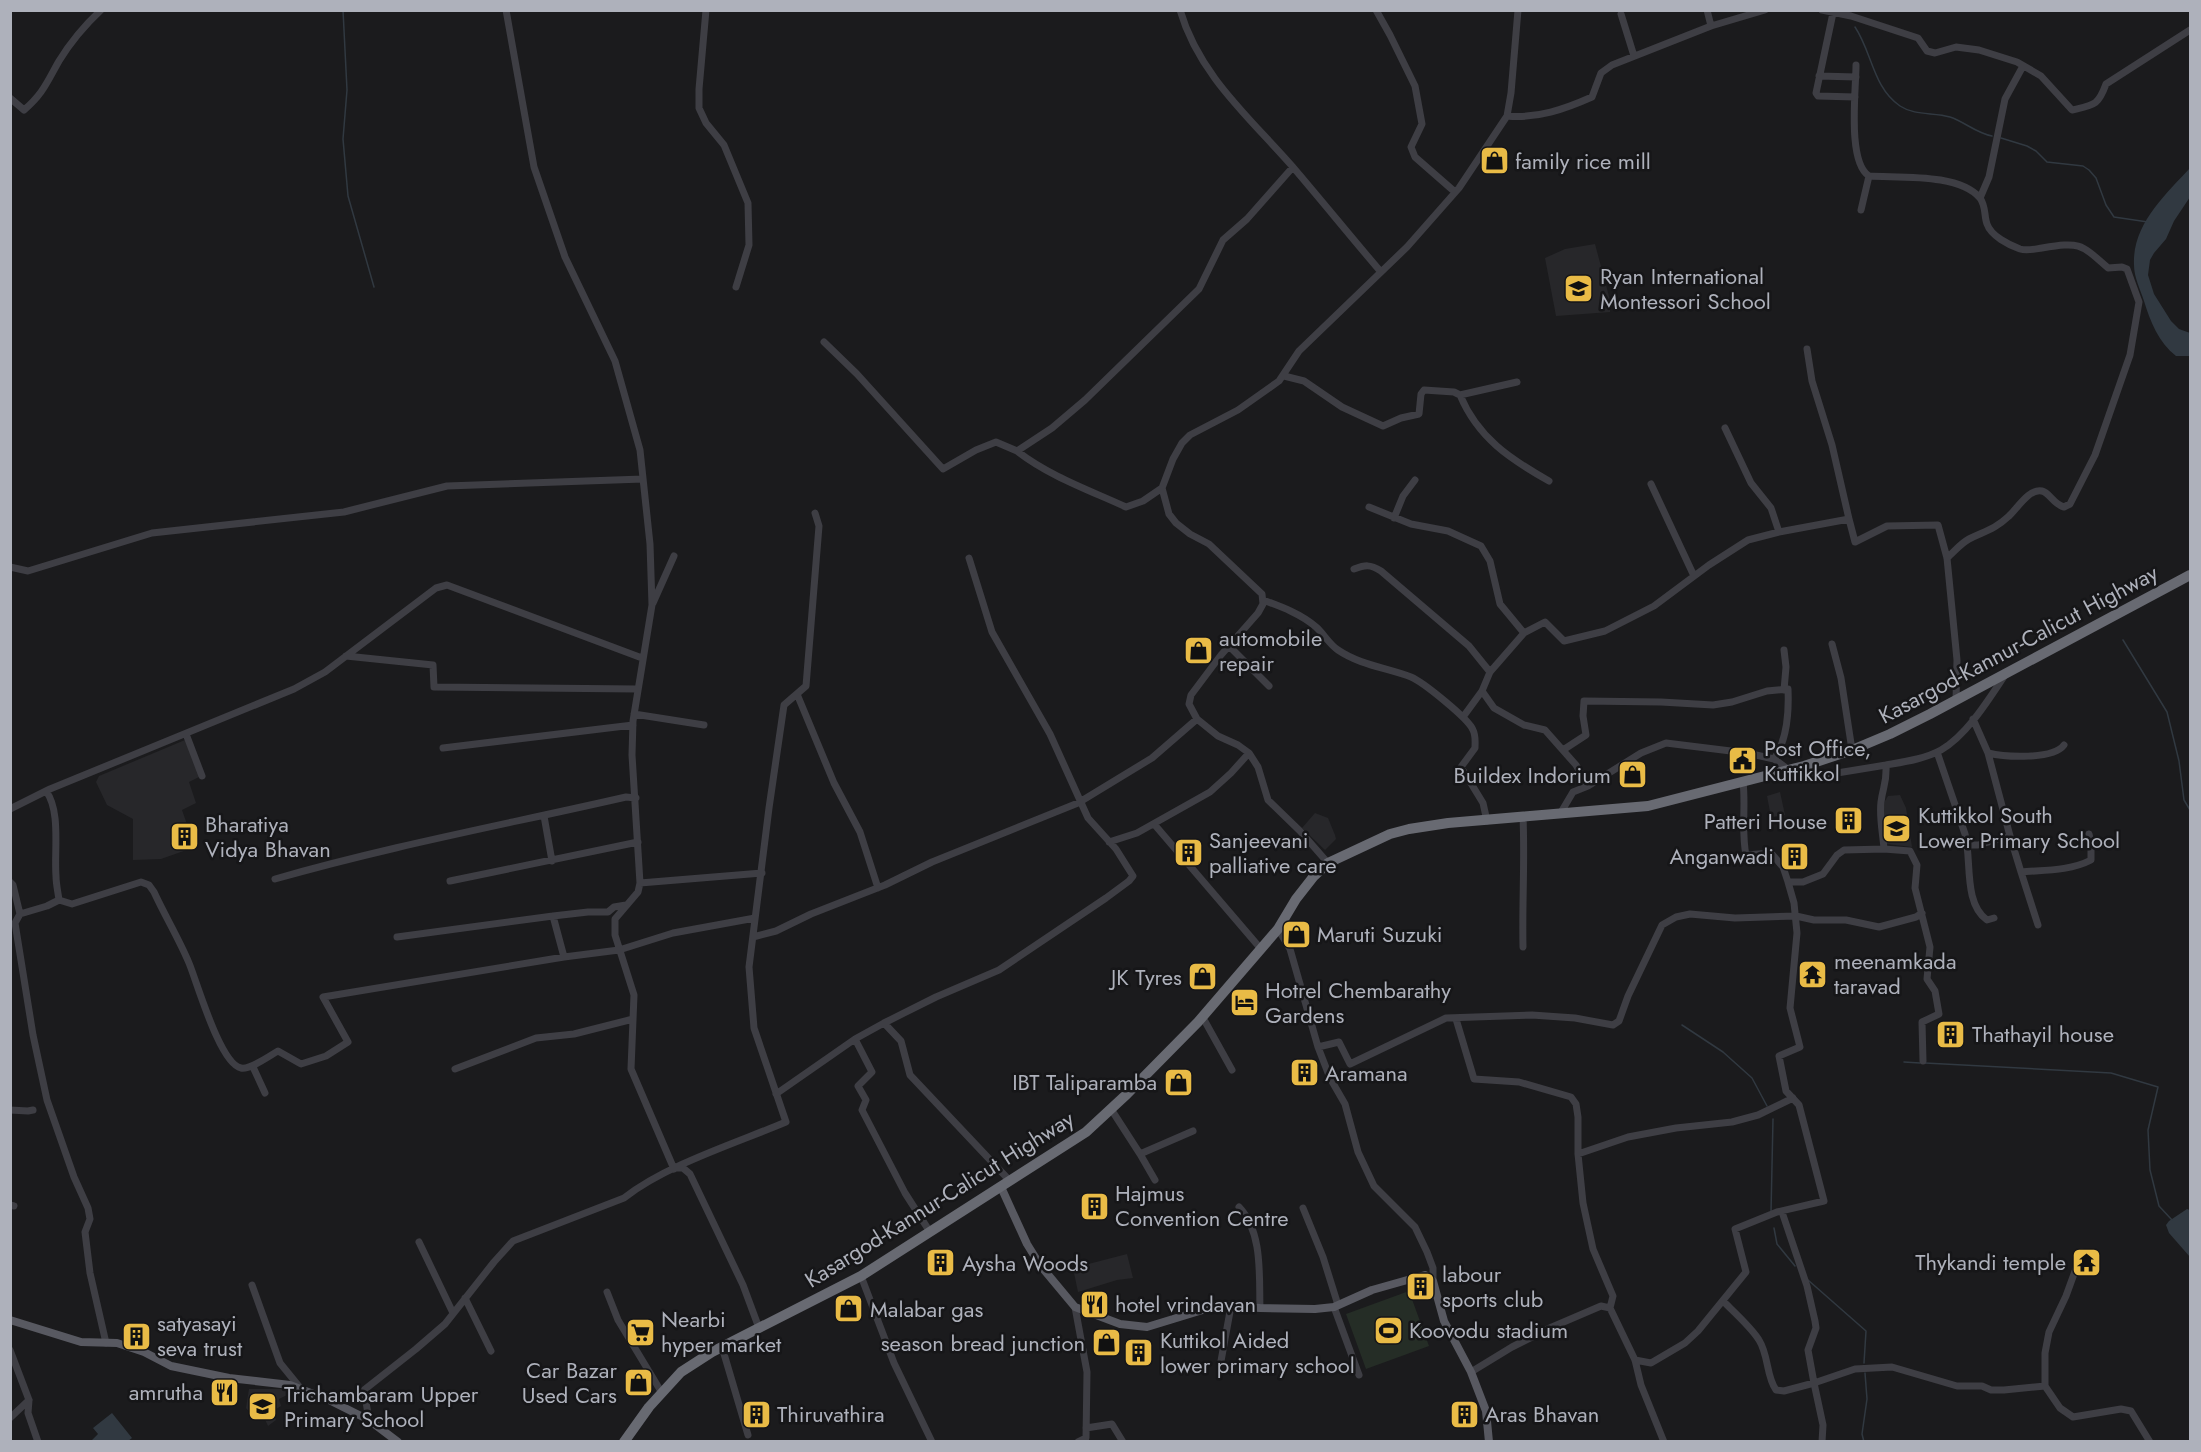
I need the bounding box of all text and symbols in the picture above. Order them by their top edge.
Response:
shop icon: family rice mill [1478,145,1510,177]
place label: family rice mill [1515,145,1651,177]
place label: Ryan International Montessori School [1600,260,1771,317]
school or university icon: Ryan International Montessori School [1563,273,1595,305]
street label: Kasargod-Kannur-Calicut Highway [1873,556,2164,731]
place label: automobile repair [1219,622,1322,679]
shop icon: automobile repair [1182,635,1214,667]
place label: Post Office, Kuttikkol [1764,732,1871,789]
public building icon: Post Office, Kuttikkol [1727,745,1759,777]
place label: Buildex Indorium [1454,759,1611,791]
shop icon: Buildex Indorium [1616,759,1648,791]
place label: Kuttikkol South Lower Primary School [1918,799,2120,856]
place label: Patteri House [1704,805,1827,837]
building icon: Patteri House [1832,805,1864,837]
place label: Bharatiya Vidya Bhavan [205,808,331,865]
school or university icon: Kuttikkol South Lower Primary School [1881,812,1913,844]
building icon: Bharatiya Vidya Bhavan [168,821,200,853]
place label: Sanjeevani palliative care [1209,824,1336,881]
building icon: Sanjeevani palliative care [1172,837,1204,869]
place label: Anganwadi [1670,840,1774,872]
building icon: Anganwadi [1779,840,1811,872]
shop icon: Maruti Suzuki [1280,918,1312,950]
place label: Maruti Suzuki [1317,918,1443,950]
place label: meenamkada taravad [1834,945,1957,1002]
temple icon: meenamkada taravad [1797,958,1829,990]
place label: JK Tyres [1108,961,1182,993]
shop icon: JK Tyres [1187,961,1219,993]
place label: Hotrel Chembarathy Gardens [1265,974,1451,1031]
hotel icon: Hotrel Chembarathy Gardens [1228,987,1260,1019]
building icon: Thathayil house [1935,1018,1967,1050]
place label: Thathayil house [1972,1018,2114,1050]
building icon: Aramana [1288,1057,1320,1089]
place label: Aramana [1325,1057,1408,1089]
place label: IBT Taliparamba [1012,1066,1157,1098]
shop icon: IBT Taliparamba [1162,1066,1194,1098]
street label: Kasargod-Kannur-Calicut Highway [798,1103,1080,1295]
place label: Hajmus Convention Centre [1115,1177,1289,1234]
building icon: Hajmus Convention Centre [1078,1190,1110,1222]
place label: Thykandi temple [1915,1246,2066,1278]
temple icon: Thykandi temple [2071,1246,2103,1278]
building icon: Aysha Woods [925,1247,957,1279]
place label: Aysha Woods [962,1247,1088,1279]
place label: labour sports club [1442,1258,1543,1315]
building icon: labour sports club [1405,1271,1437,1303]
restaurant icon: hotel vrindavan [1078,1288,1110,1320]
place label: hotel vrindavan [1115,1288,1256,1320]
shop icon: Malabar gas [833,1293,865,1325]
place label: Malabar gas [870,1293,983,1325]
place label: Nearbi hyper market [661,1303,782,1360]
place label: satyasayi seva trust [157,1307,243,1364]
sports icon: Koovodu stadium [1372,1314,1404,1346]
place label: Koovodu stadium [1409,1314,1568,1346]
supermarket icon: Nearbi hyper market [624,1316,656,1348]
building icon: satyasayi seva trust [120,1320,152,1352]
place label: Kuttikol Aided lower primary school [1160,1324,1355,1381]
place label: season bread junction [881,1327,1085,1359]
shop icon: season bread junction [1090,1327,1122,1359]
building icon: Kuttikol Aided lower primary school [1123,1337,1155,1369]
place label: Car Bazar Used Cars [522,1354,617,1411]
shop icon: Car Bazar Used Cars [622,1367,654,1399]
place label: amrutha [129,1376,203,1408]
restaurant icon: amrutha [208,1376,240,1408]
place label: Trichambaram Upper Primary School [284,1378,479,1435]
school or university icon: Trichambaram Upper Primary School [247,1391,279,1423]
building icon: Thiruvathira [740,1398,772,1430]
place label: Thiruvathira [777,1398,885,1430]
building icon: Aras Bhavan [1448,1398,1480,1430]
place label: Aras Bhavan [1485,1398,1599,1430]

